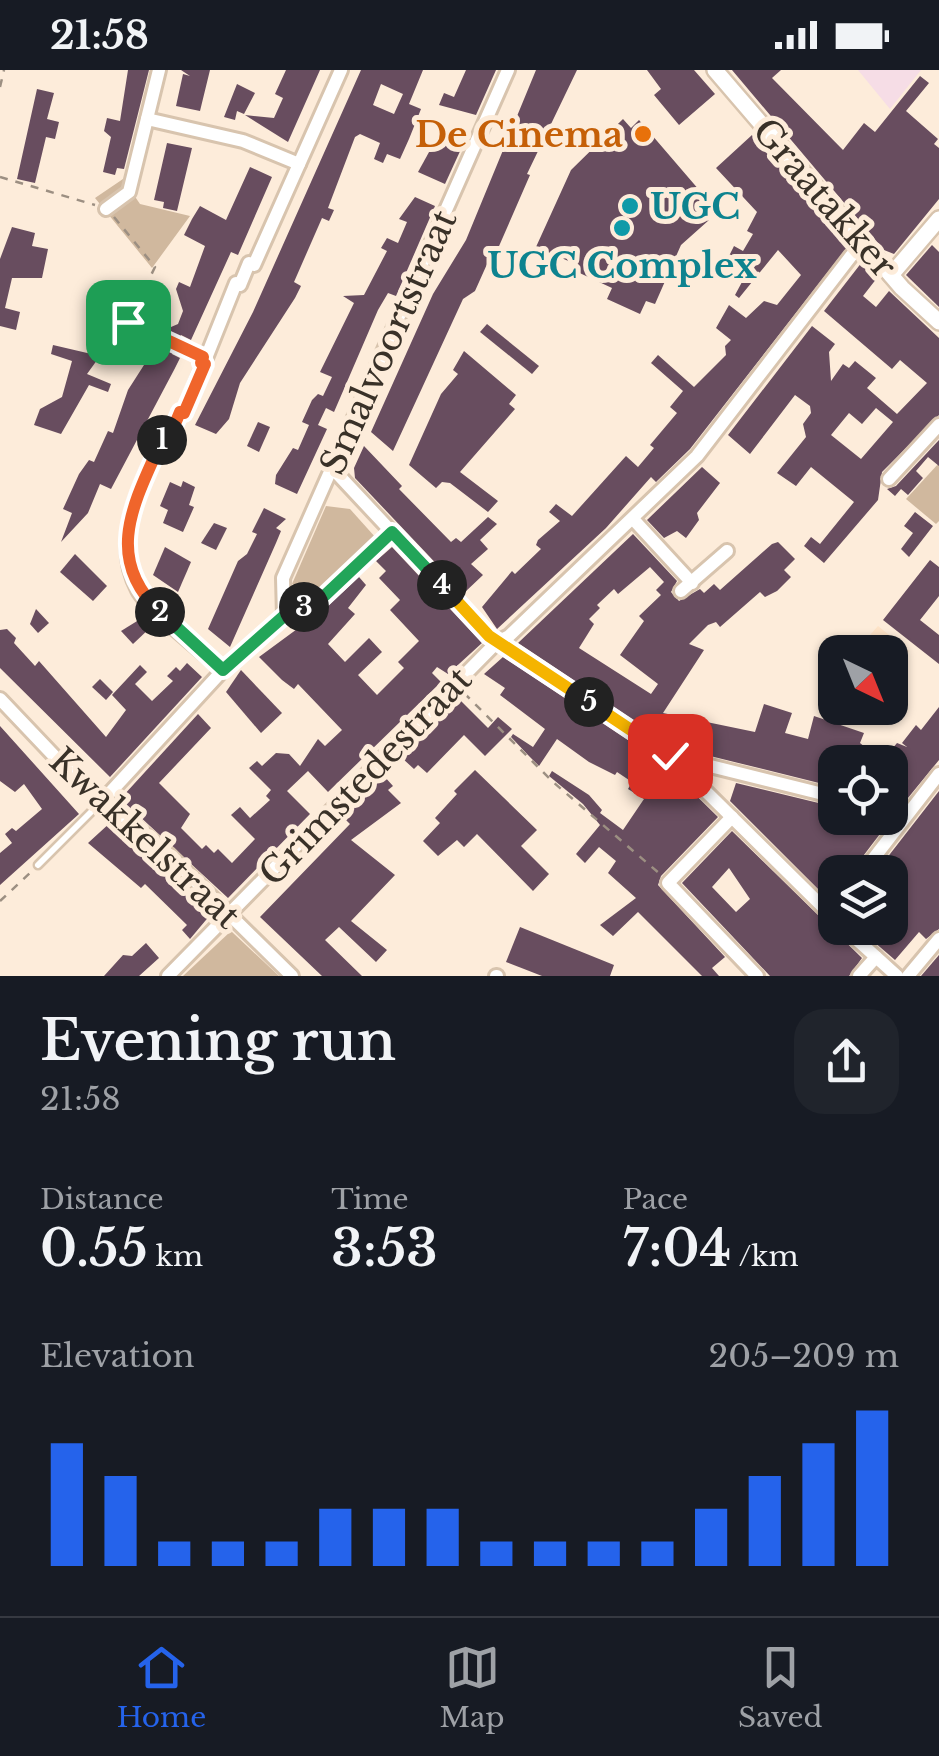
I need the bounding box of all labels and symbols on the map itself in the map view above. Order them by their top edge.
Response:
street label: Graatakker [744,110,906,287]
place label: De Cinema [415,113,623,156]
marker: De Cinema [632,123,654,145]
place label: UGC [650,185,740,228]
marker: UGC [619,195,641,217]
street label: Smalvoortstraat [310,203,466,481]
marker: UGC Complex [611,217,633,239]
place label: UGC Complex [487,244,757,287]
pin [86,280,171,365]
pin: 1 [137,415,187,465]
pin: 4 [417,560,467,610]
pin: 3 [279,582,329,632]
pin: 2 [135,587,185,637]
north arrow [818,635,908,725]
street label: Grimstedestraat [250,658,480,894]
pin: 5 [564,677,614,727]
pin [628,714,713,799]
street label: Kwakkelstraat [41,739,249,937]

